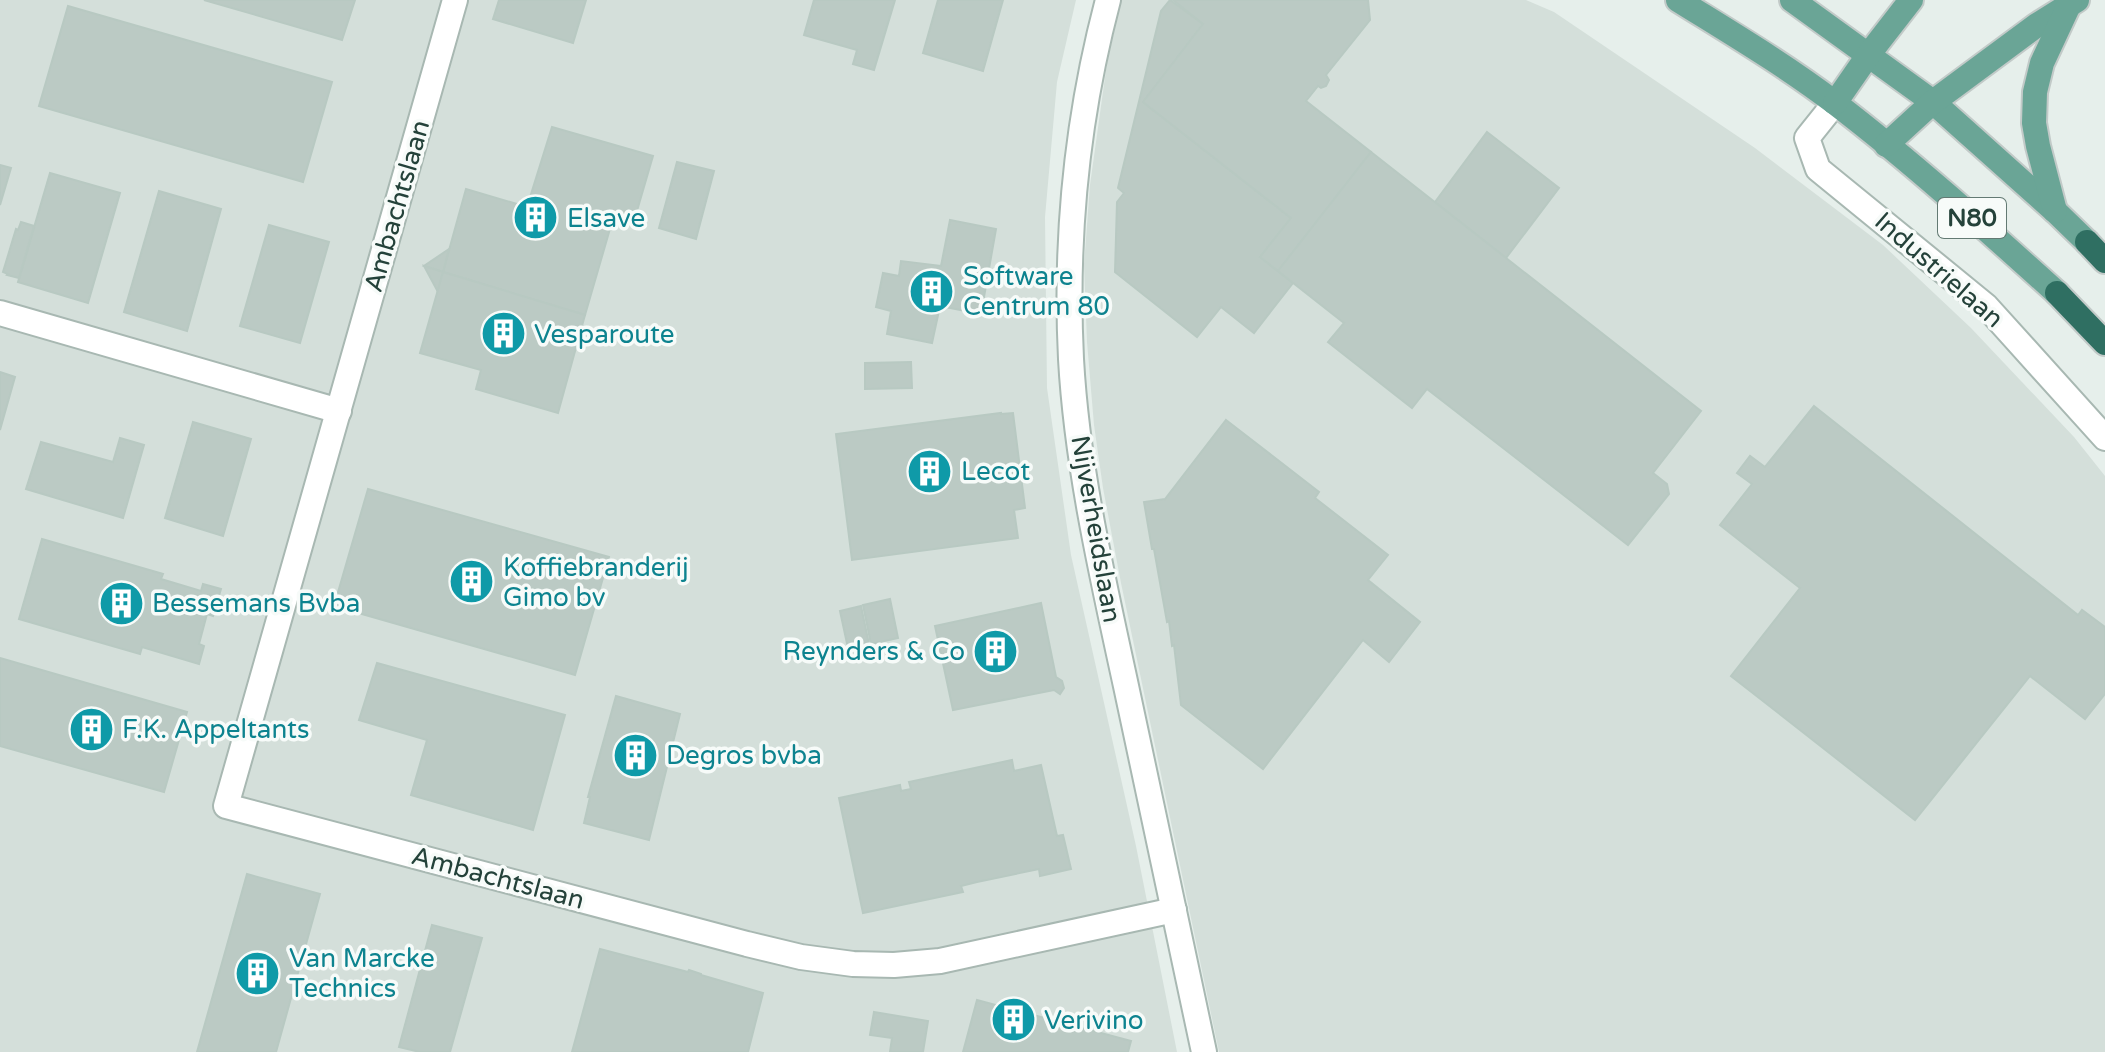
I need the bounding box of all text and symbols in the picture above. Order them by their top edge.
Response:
street label: Ambachtslaan [358,116,436,296]
building icon: Elsave [512,194,560,242]
road number: N80 [1938,198,2006,238]
place label: Elsave [567,203,645,234]
street label: Industrielaan [1868,206,2010,334]
place label: Software Centrum 80 [963,261,1110,322]
building icon: Software Centrum 80 [908,267,956,315]
building icon: Vesparoute [479,310,527,358]
place label: Vesparoute [534,319,675,350]
street label: Nijverheidslaan [1064,433,1128,625]
building icon: Lecot [906,447,954,495]
place label: Lecot [961,456,1030,487]
place label: Koffiebranderij Gimo bv [503,552,689,613]
building icon: Koffiebranderij Gimo bv [448,558,496,606]
building icon: Bessemans Bvba [97,579,145,627]
place label: Bessemans Bvba [152,588,360,619]
building icon: Reynders & Co [972,627,1020,675]
place label: Reynders & Co [783,636,965,667]
building icon: F.K. Appeltants [67,705,115,753]
place label: F.K. Appeltants [122,714,309,745]
building icon: Degros bvba [611,731,659,779]
place label: Degros bvba [666,740,822,771]
street label: Ambachtslaan [408,840,588,916]
place label: Van Marcke Technics [289,943,435,1004]
building icon: Van Marcke Technics [234,949,282,997]
building icon: Verivino [989,996,1037,1044]
place label: Verivino [1044,1005,1144,1036]

